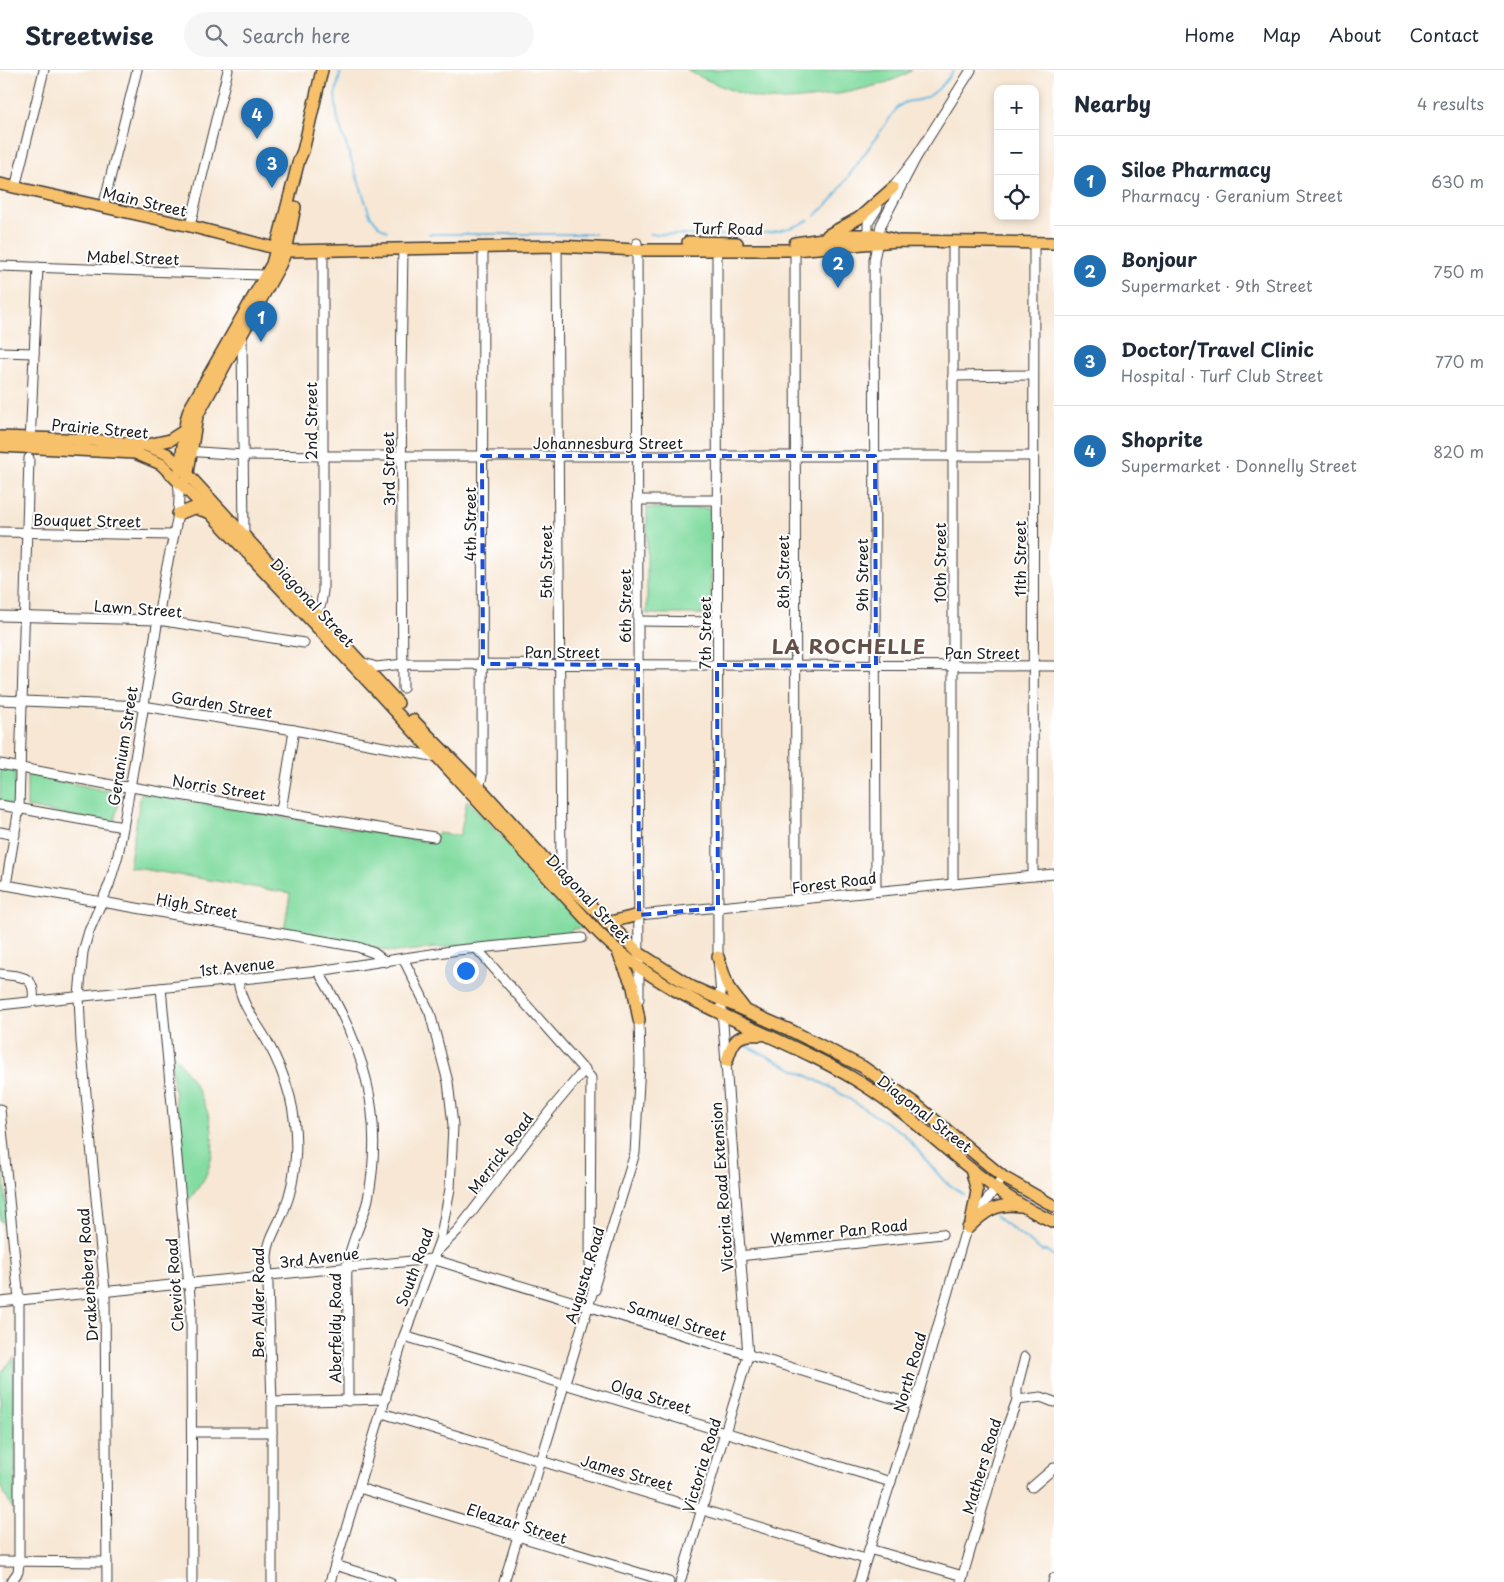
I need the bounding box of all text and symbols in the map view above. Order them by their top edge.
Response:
search box [184,12,534,57]
text: Streetwise [25,17,154,53]
icon: search [202,21,230,49]
text: Search here [242,21,350,49]
text: Home [1184,21,1234,48]
text: Map [1262,21,1301,48]
text: About [1329,21,1381,48]
text: Contact [1409,21,1479,48]
map controls [994,85,1039,220]
button: + [994,85,1039,130]
text: Nearby [1074,87,1151,119]
text: 4 results [1417,91,1484,115]
pin: 4 [241,98,273,139]
button: − [994,130,1039,175]
pin: 3 [256,147,288,188]
text: Siloe Pharmacy [1121,155,1271,183]
text: 1 [1086,169,1094,193]
text: 630 m [1431,169,1484,193]
button: locate [994,175,1039,220]
street label: Main Street [101,180,189,222]
text: Pharmacy · Geranium Street [1121,183,1343,207]
street label: Turf Road [692,216,764,240]
street label: Mabel Street [86,244,180,270]
text: Bonjour [1121,245,1197,273]
pin: 2 [822,247,854,288]
text: 2 [1084,259,1096,283]
text: 750 m [1433,259,1484,283]
text: Supermarket · 9th Street [1121,273,1313,297]
pin: 1 [245,301,277,342]
text: Doctor/Travel Clinic [1121,335,1314,363]
text: 3 [1085,349,1095,373]
text: 770 m [1435,349,1484,373]
text: Hospital · Turf Club Street [1121,363,1323,387]
street label: 2nd Street [299,382,322,460]
street label: Prairie Street [50,412,150,444]
text: Shoprite [1121,425,1203,453]
street label: 3rd Street [376,431,400,507]
street label: Johannesburg Street [533,431,683,454]
text: 4 [1085,439,1095,463]
text: 820 m [1433,439,1484,463]
text: Supermarket · Donnelly Street [1121,453,1357,477]
street label: 4th Street [458,487,481,561]
street label: Bouquet Street [33,508,141,532]
street label: 11th Street [1008,521,1031,597]
street label: 10th Street [928,523,951,603]
street label: 5th Street [534,525,557,599]
street label: 8th Street [771,535,794,609]
street label: 9th Street [850,538,873,612]
street label: Diagonal Street [265,552,361,652]
street label: 6th Street [613,569,636,643]
street label: Lawn Street [93,593,183,623]
street label: 7th Street [693,597,716,669]
district label: LA ROCHELLE [772,631,926,661]
street label: Pan Street [524,640,600,663]
street label: Pan Street [944,641,1020,664]
street label: Geranium Street [101,685,143,807]
street label: Garden Street [170,685,274,723]
street label: Norris Street [170,768,268,806]
street label: Diagonal Street [541,848,637,948]
street label: Forest Road [790,865,878,899]
street label: High Street [155,887,239,923]
street label: 1st Avenue [198,951,276,981]
your location [453,958,479,984]
street label: Diagonal Street [873,1069,977,1157]
street label: Victoria Road Extension [704,1101,738,1273]
street label: Merrick Road [462,1107,538,1199]
street label: Drakensberg Road [71,1207,103,1343]
street label: Wemmer Pan Road [769,1212,909,1250]
street label: Augusta Road [558,1224,610,1326]
street label: South Road [389,1225,439,1309]
street label: Cheviot Road [159,1237,189,1333]
street label: 3rd Avenue [278,1241,360,1273]
street label: Ben Alder Road [246,1247,269,1359]
street label: Aberfeldy Road [323,1273,346,1383]
street label: Samuel Street [624,1294,730,1346]
street label: North Road [887,1329,931,1415]
street label: Olga Street [608,1373,694,1419]
street label: Victoria Road [676,1415,726,1515]
street label: Mathers Road [955,1415,1007,1517]
street label: James Street [578,1448,676,1496]
street label: Eleazar Street [464,1497,570,1549]

